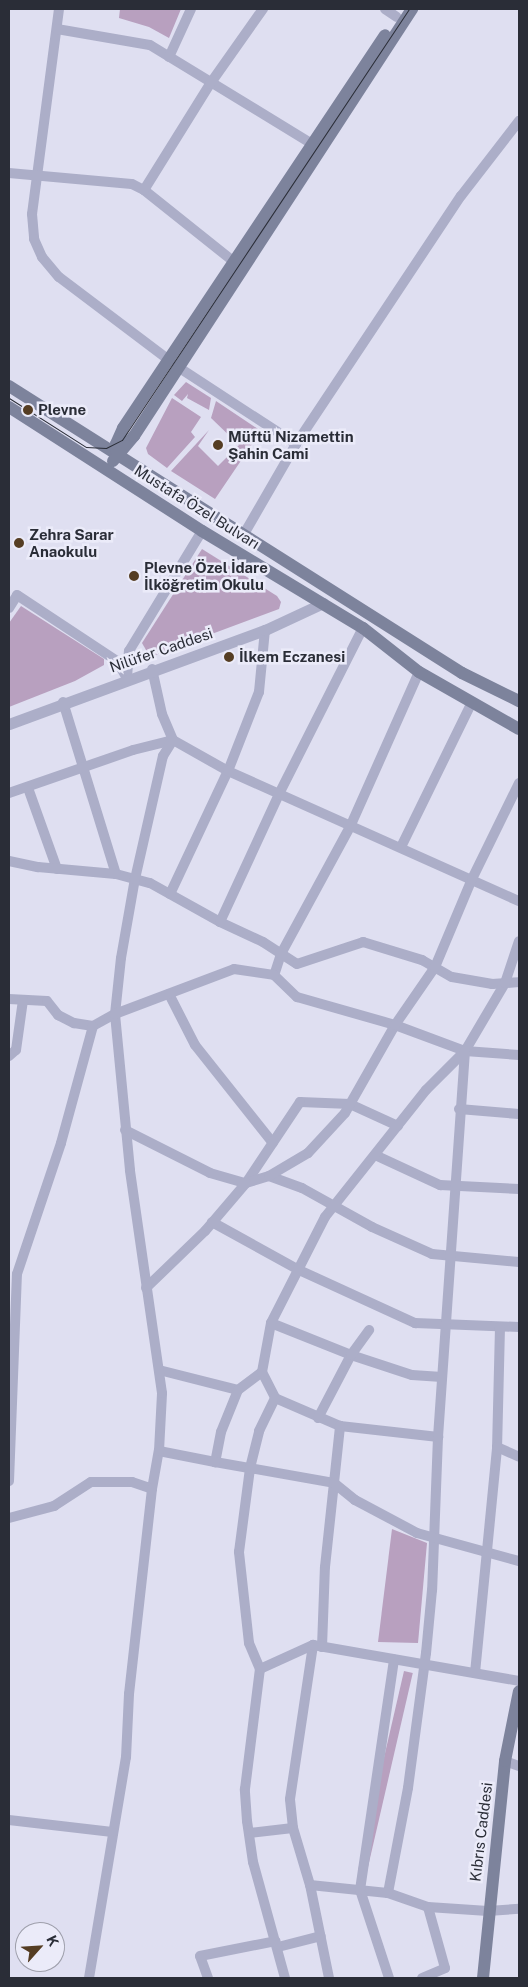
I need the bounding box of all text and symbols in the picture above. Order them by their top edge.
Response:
place label: Plevne [38,401,86,419]
marker: Plevne [22,404,34,416]
place label: Müftü Nizamettin Şahin Cami [228,427,354,462]
marker: Müftü Nizamettin Şahin Cami [212,439,224,451]
street label: Mustafa Özel Bulvarı [131,461,263,553]
place label: Zehra Sarar Anaokulu [29,525,114,560]
marker: Zehra Sarar Anaokulu [13,537,25,549]
place label: Plevne Özel İdare İlköğretim Okulu [144,558,268,593]
marker: Plevne Özel İdare İlköğretim Okulu [128,570,140,582]
street label: Nilüfer Caddesi [107,624,215,676]
place label: İlkem Eczanesi [239,648,345,666]
marker: İlkem Eczanesi [223,651,235,663]
street label: Kıbrıs Caddesi [466,1781,496,1883]
north arrow [15,1922,65,1972]
text: K [43,1933,62,1949]

